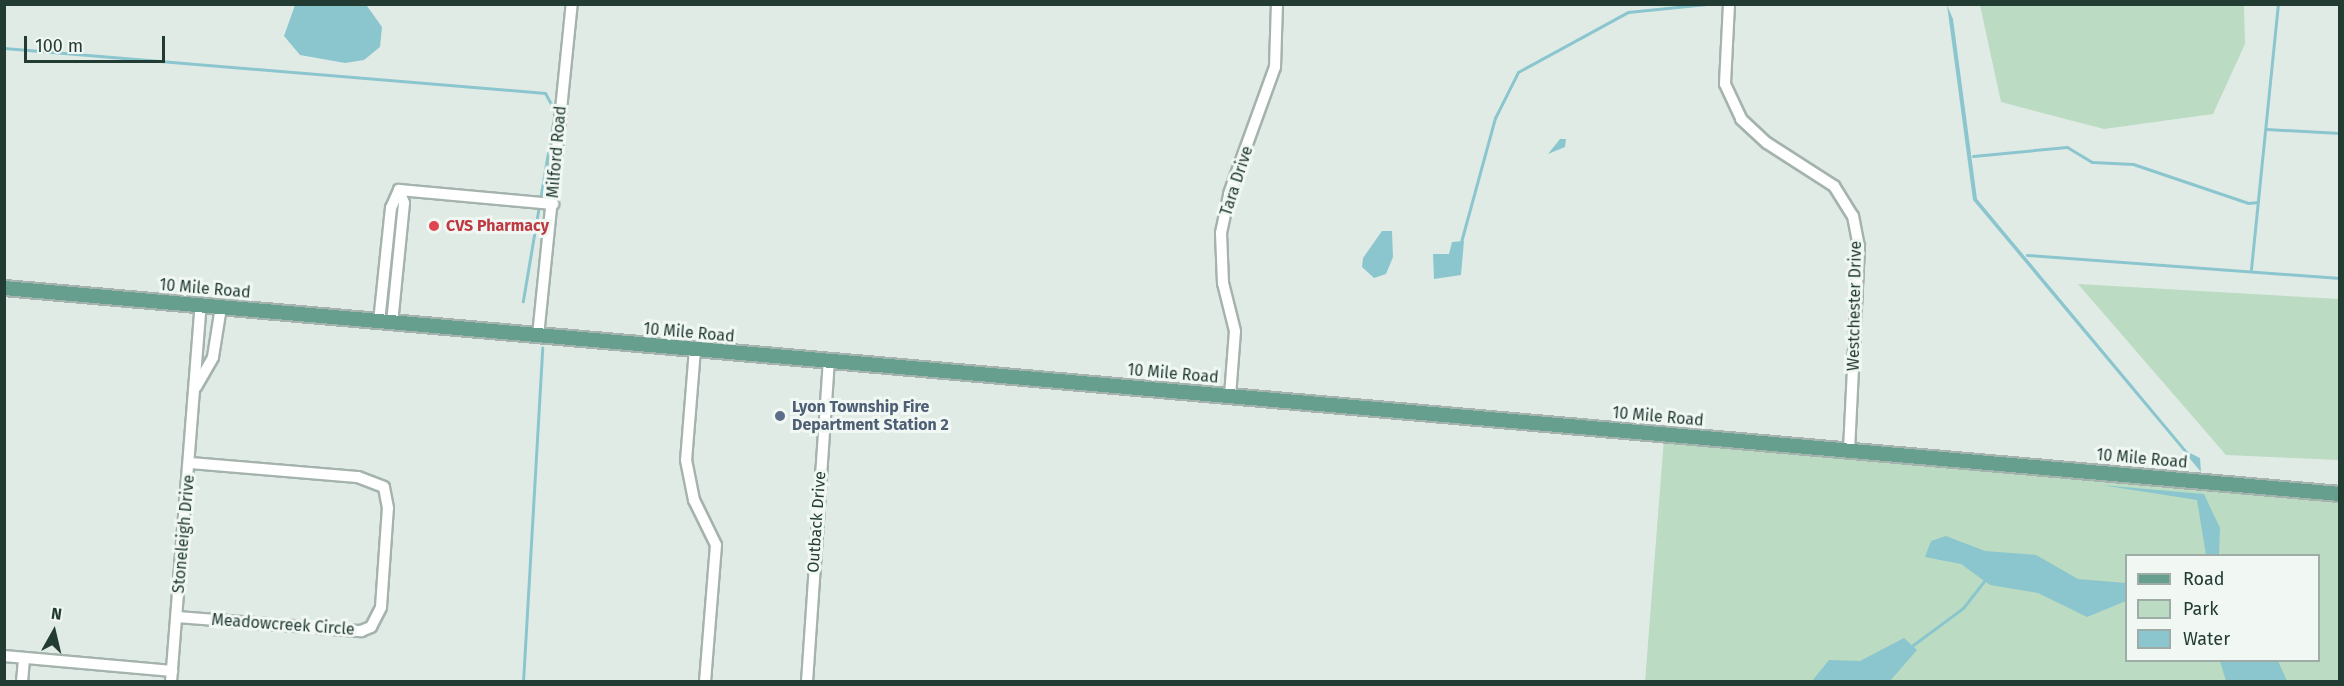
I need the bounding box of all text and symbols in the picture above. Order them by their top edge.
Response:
scale bar [27,24,168,62]
text: 100 m [35,35,83,57]
street label: Milford Road [543,105,571,199]
street label: Tara Drive [1217,144,1257,218]
place label: CVS Pharmacy [446,216,549,236]
marker: CVS Pharmacy [427,219,441,233]
street label: Westchester Drive [1844,241,1866,371]
street label: 10 Mile Road [159,275,251,303]
street label: 10 Mile Road [643,319,735,347]
street label: 10 Mile Road [1127,360,1219,388]
place label: Lyon Township Fire Department Station 2 [792,397,949,435]
street label: 10 Mile Road [1612,403,1704,431]
marker: Lyon Township Fire Department Station 2 [773,409,787,423]
street label: 10 Mile Road [2096,445,2188,473]
street label: Outback Drive [804,471,830,573]
street label: Stoneleigh Drive [169,474,199,594]
legend [2125,554,2320,662]
text: Road [2183,568,2225,590]
text: Park [2183,598,2218,620]
north arrow [24,602,84,662]
text: N [50,604,63,624]
street label: Meadowcreek Circle [211,610,355,640]
text: Water [2183,628,2230,650]

